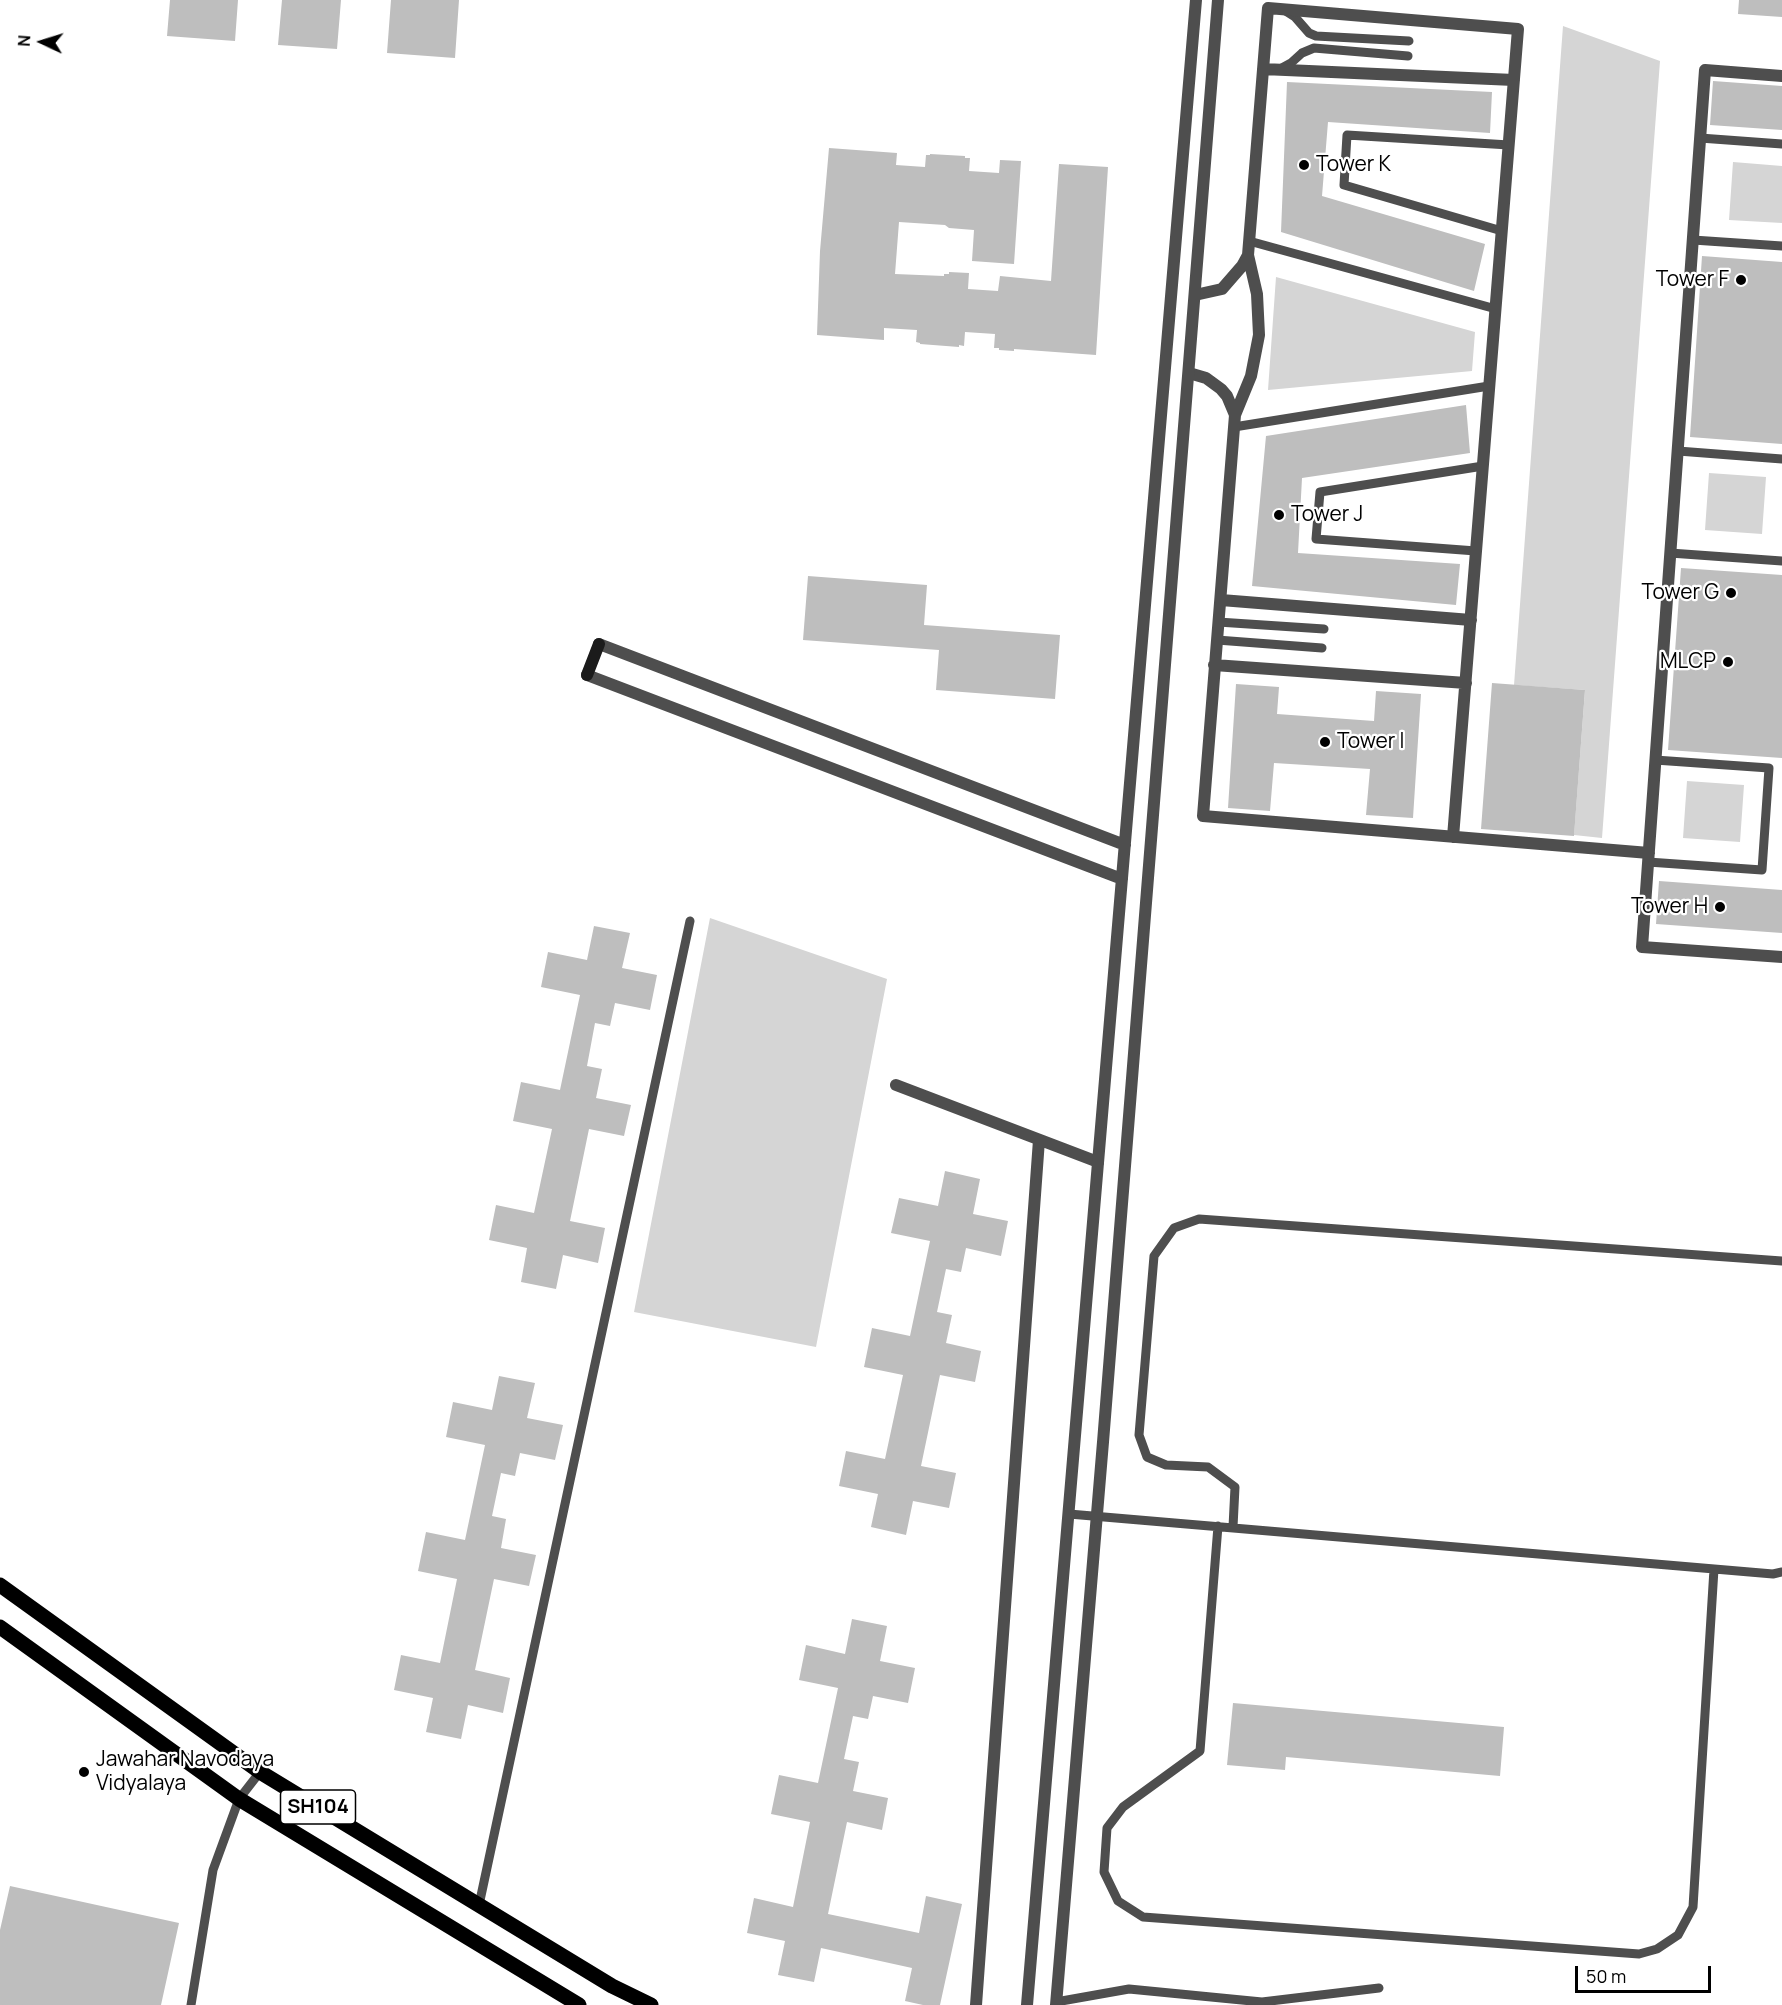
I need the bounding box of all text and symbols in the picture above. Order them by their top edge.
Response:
north arrow [12,12,72,72]
text: N [13,34,35,47]
place label: Tower K [1316,152,1391,178]
marker: Tower K [1297,158,1311,172]
place label: Tower F [1656,267,1729,293]
marker: Tower F [1734,273,1748,287]
place label: Tower J [1291,502,1363,528]
marker: Tower J [1272,508,1286,522]
place label: Tower G [1642,580,1719,606]
marker: Tower G [1724,586,1738,600]
place label: MLCP [1660,649,1716,675]
marker: MLCP [1721,655,1735,669]
place label: Tower I [1337,729,1404,755]
marker: Tower I [1318,735,1332,749]
place label: Tower H [1631,894,1708,920]
marker: Tower H [1713,900,1727,914]
place label: Jawahar Navodaya Vidyalaya [96,1747,274,1797]
marker: Jawahar Navodaya Vidyalaya [77,1765,91,1779]
road number: SH104 [280,1790,356,1824]
scale bar [1578,1954,1714,1992]
text: 50 m [1586,1964,1626,1988]

